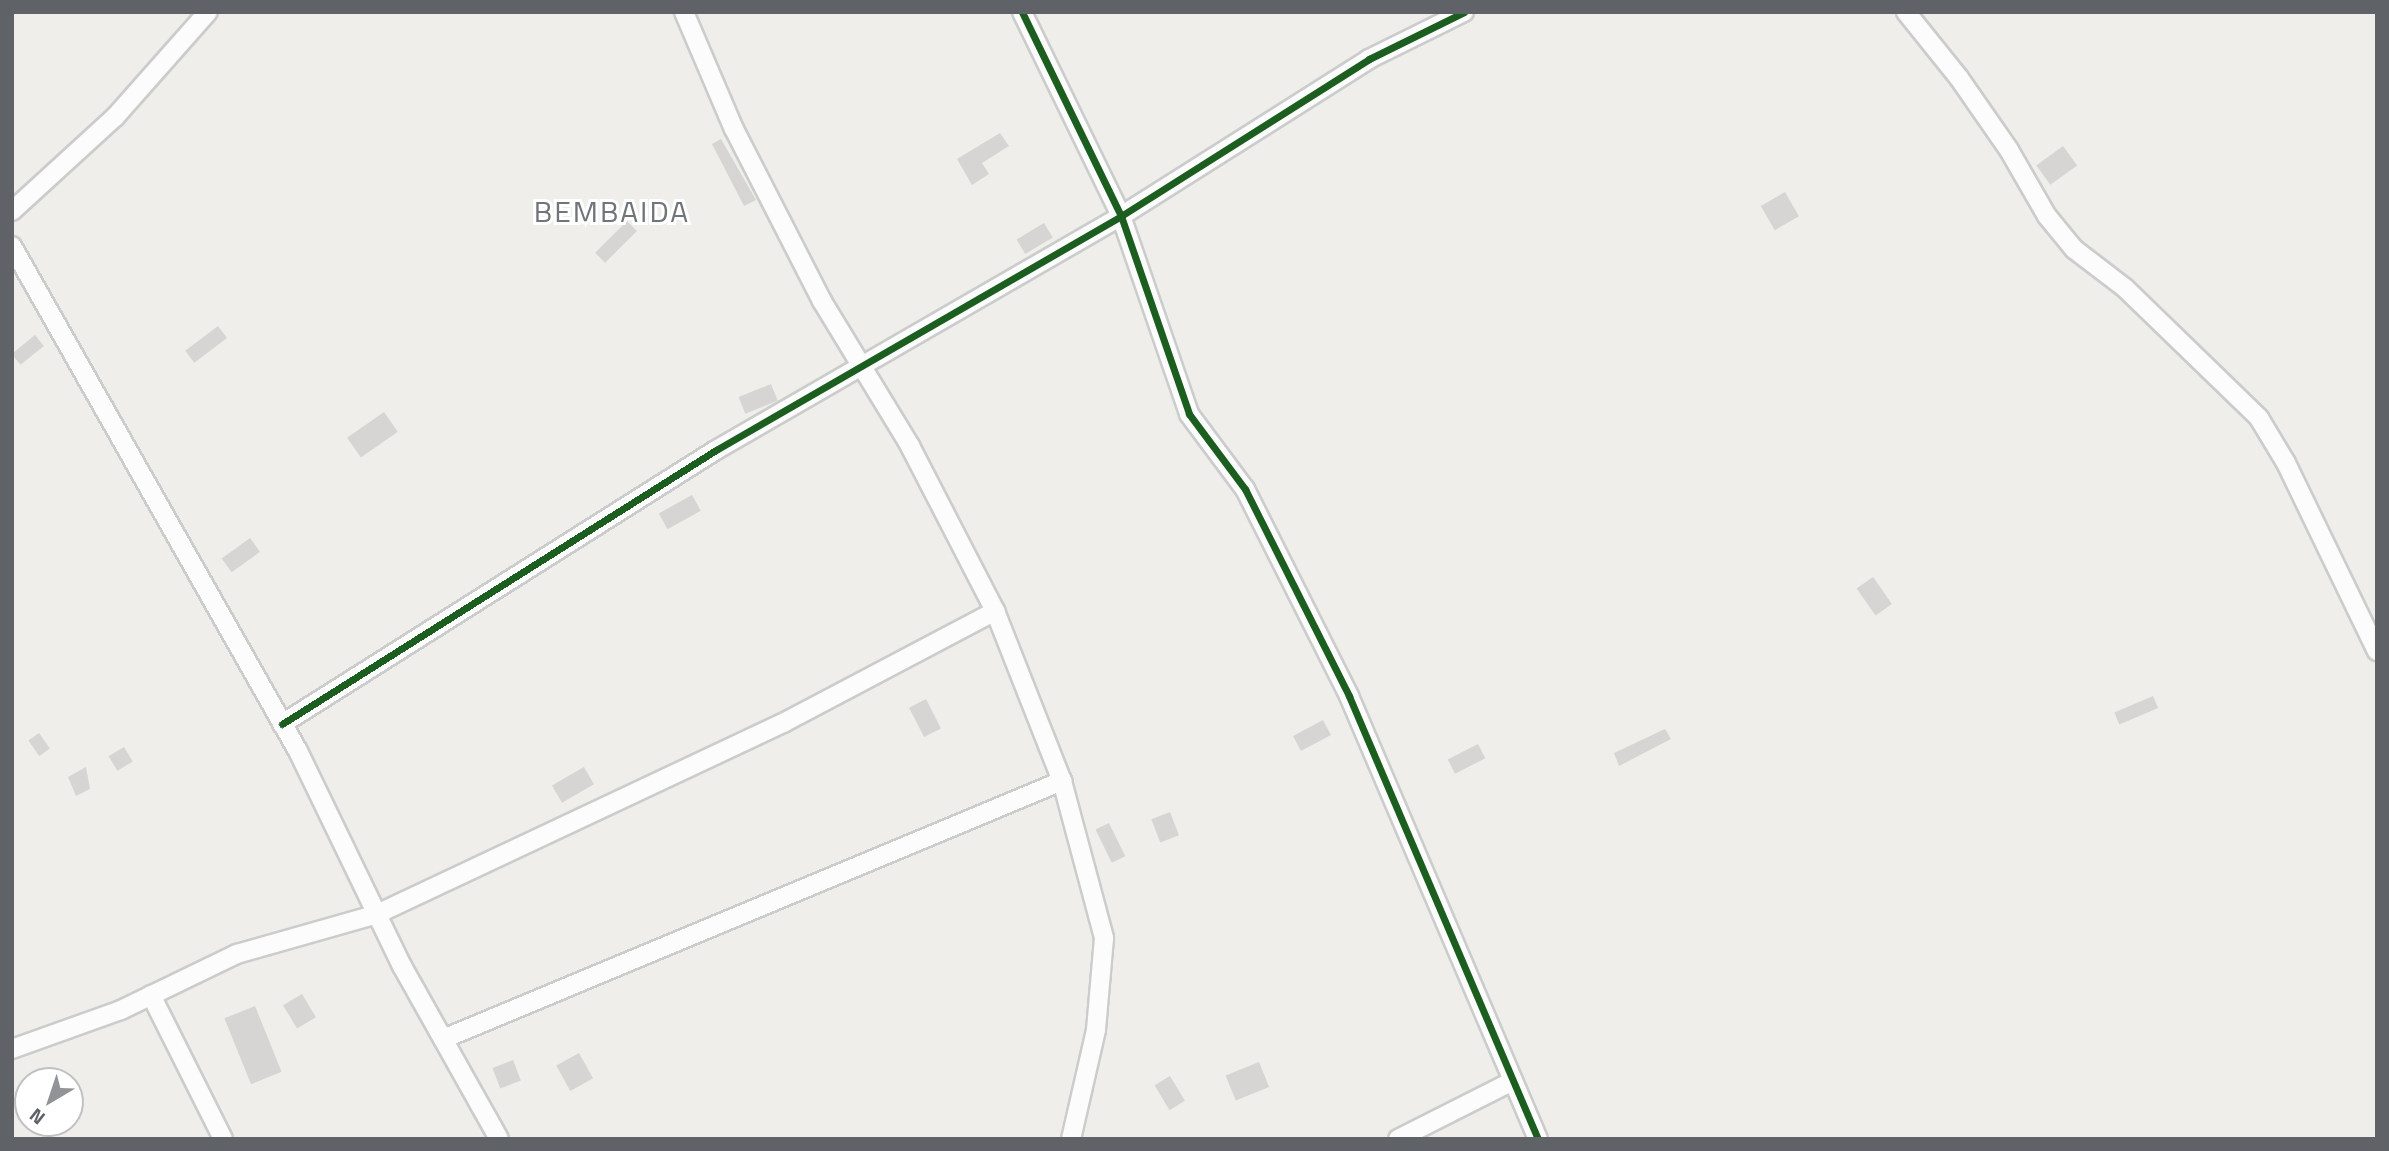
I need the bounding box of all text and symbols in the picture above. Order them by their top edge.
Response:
district label: BEMBAIDA [535,193,689,229]
north arrow [14,1067,84,1137]
text: N [22,1102,51,1133]

